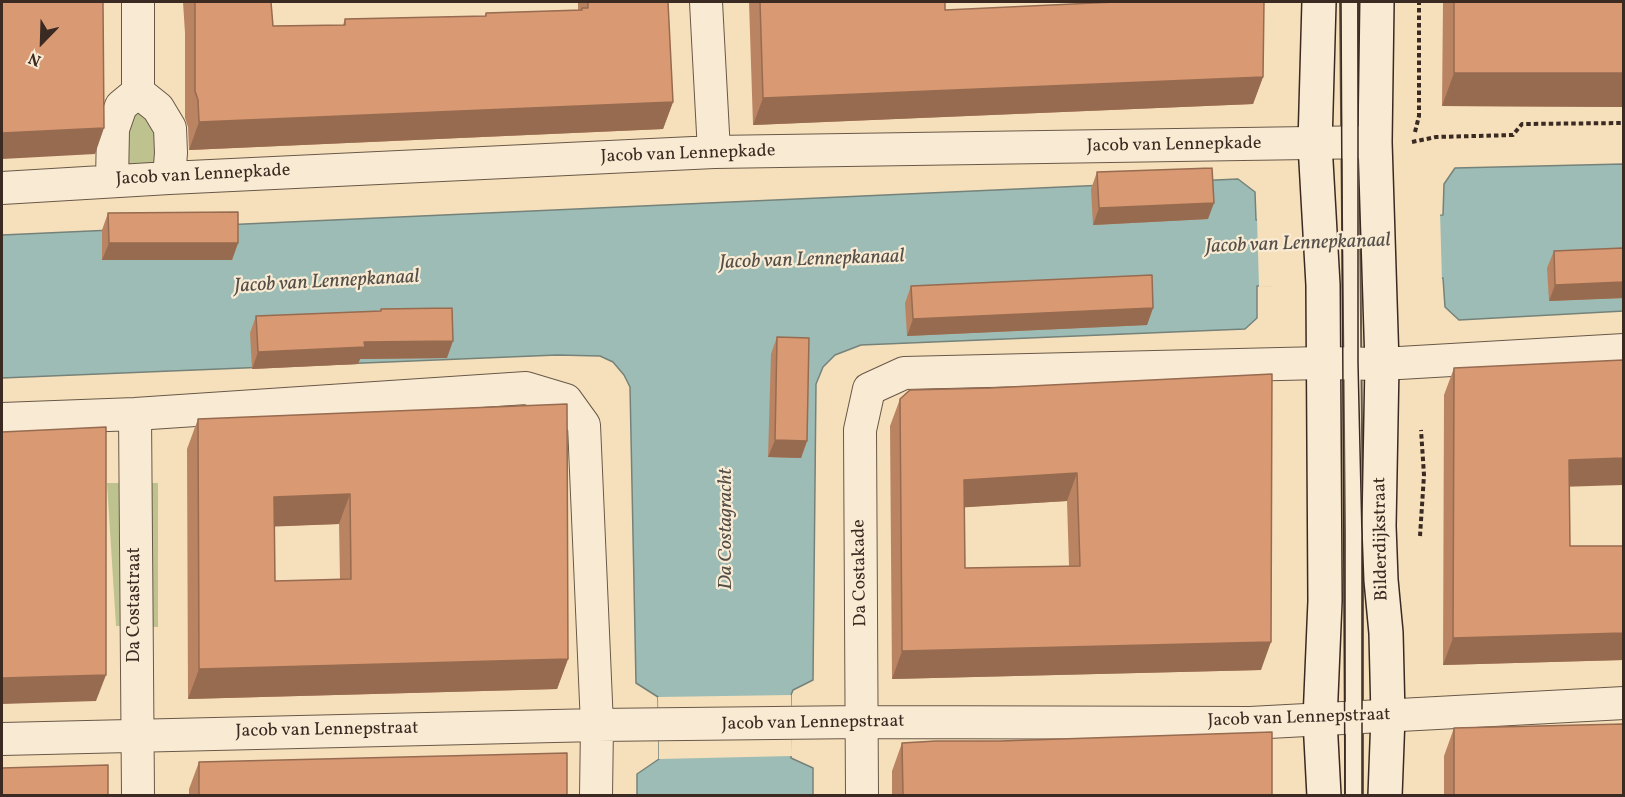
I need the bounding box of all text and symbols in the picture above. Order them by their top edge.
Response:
north arrow [12,12,72,72]
text: N [25,46,45,71]
street label: Jacob van Lennepkade [1086,134,1262,158]
street label: Jacob van Lennepkade [600,141,776,169]
street label: Jacob van Lennepkade [115,161,291,191]
water label: Jacob van Lennepkanaal [1205,230,1391,260]
water label: Jacob van Lennepkanaal [719,246,905,276]
water label: Jacob van Lennepkanaal [234,266,420,300]
water label: Da Costagracht [715,468,739,590]
street label: Bilderdijkstraat [1370,477,1394,601]
street label: Da Costakade [849,519,873,627]
street label: Da Costastraat [125,547,147,663]
street label: Jacob van Lennepstraat [1207,705,1391,733]
street label: Jacob van Lennepstraat [721,712,905,736]
street label: Jacob van Lennepstraat [235,719,419,743]

